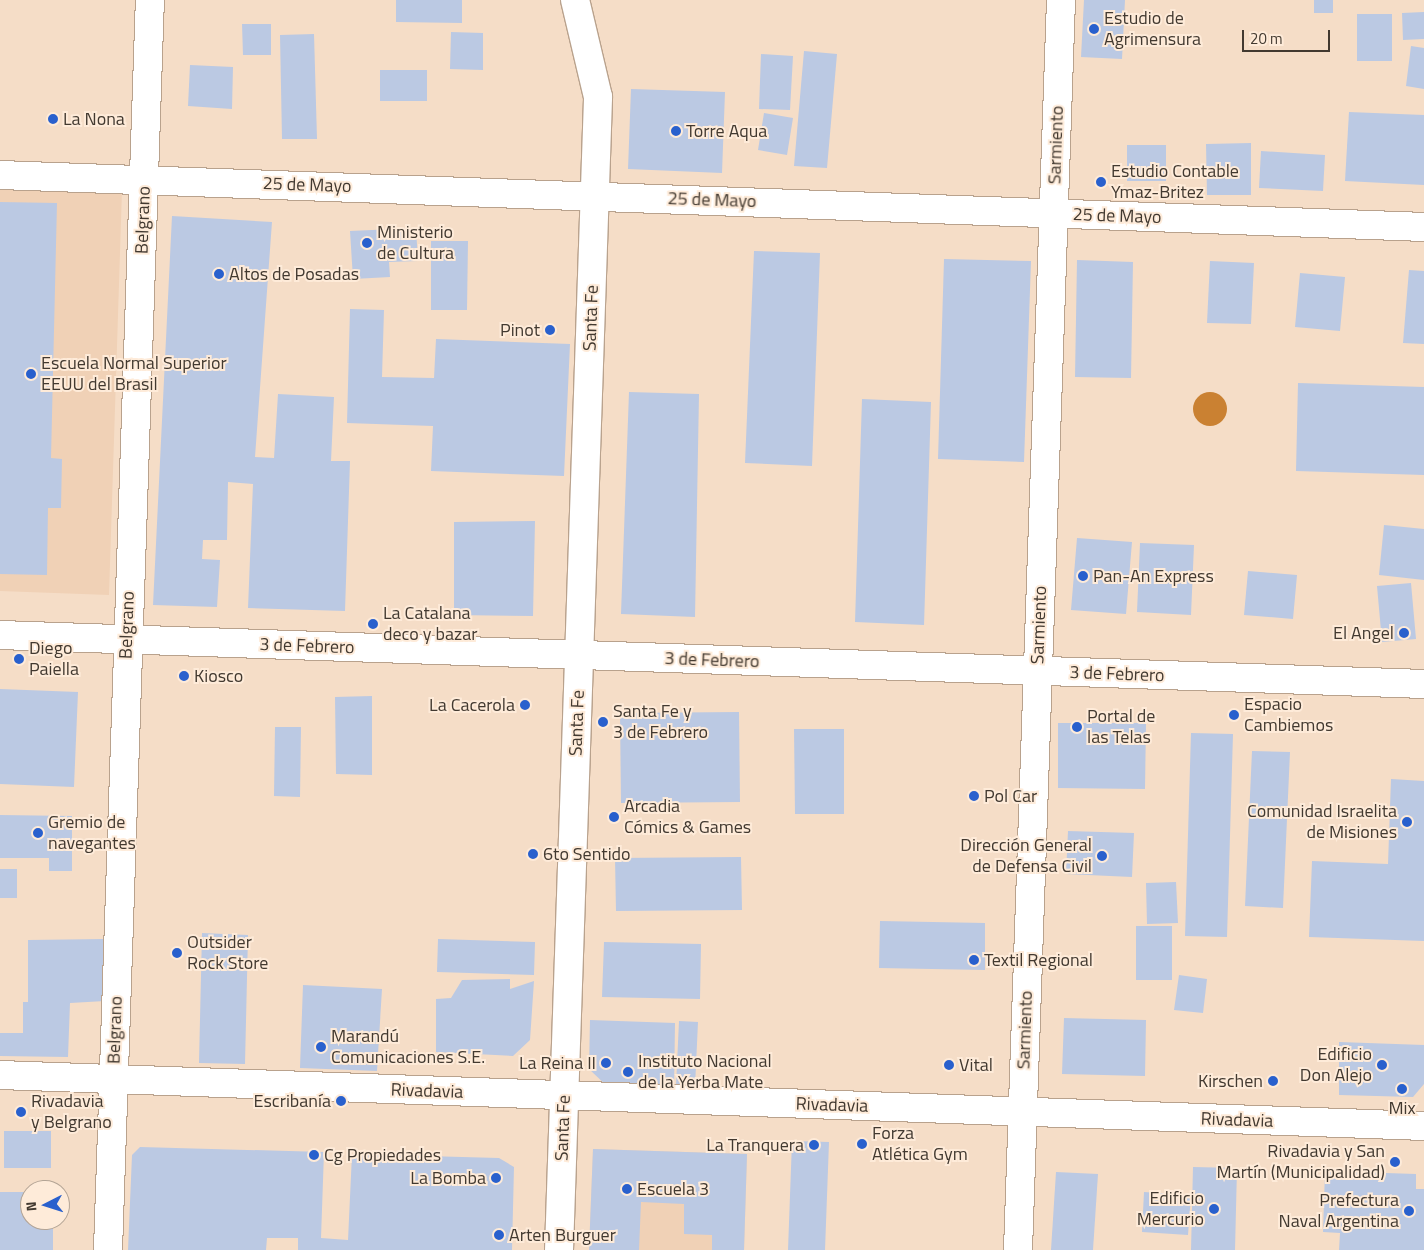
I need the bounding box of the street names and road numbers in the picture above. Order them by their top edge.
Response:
street label: Sarmiento [1044,105,1068,185]
street label: 25 de Mayo [262,173,352,197]
street label: Belgrano [131,186,155,254]
street label: 25 de Mayo [667,188,757,212]
street label: 25 de Mayo [1072,204,1162,228]
street label: Santa Fe [579,285,603,351]
street label: Sarmiento [1027,585,1051,665]
street label: Belgrano [115,591,139,659]
street label: 3 de Febrero [259,634,355,658]
street label: 3 de Febrero [664,648,760,672]
street label: 3 de Febrero [1069,662,1165,686]
street label: Santa Fe [565,690,589,756]
street label: Sarmiento [1013,990,1037,1070]
street label: Belgrano [103,996,127,1064]
street label: Rivadavia [390,1079,464,1103]
street label: Rivadavia [795,1093,869,1117]
street label: Santa Fe [551,1095,575,1161]
street label: Rivadavia [1200,1108,1274,1132]

